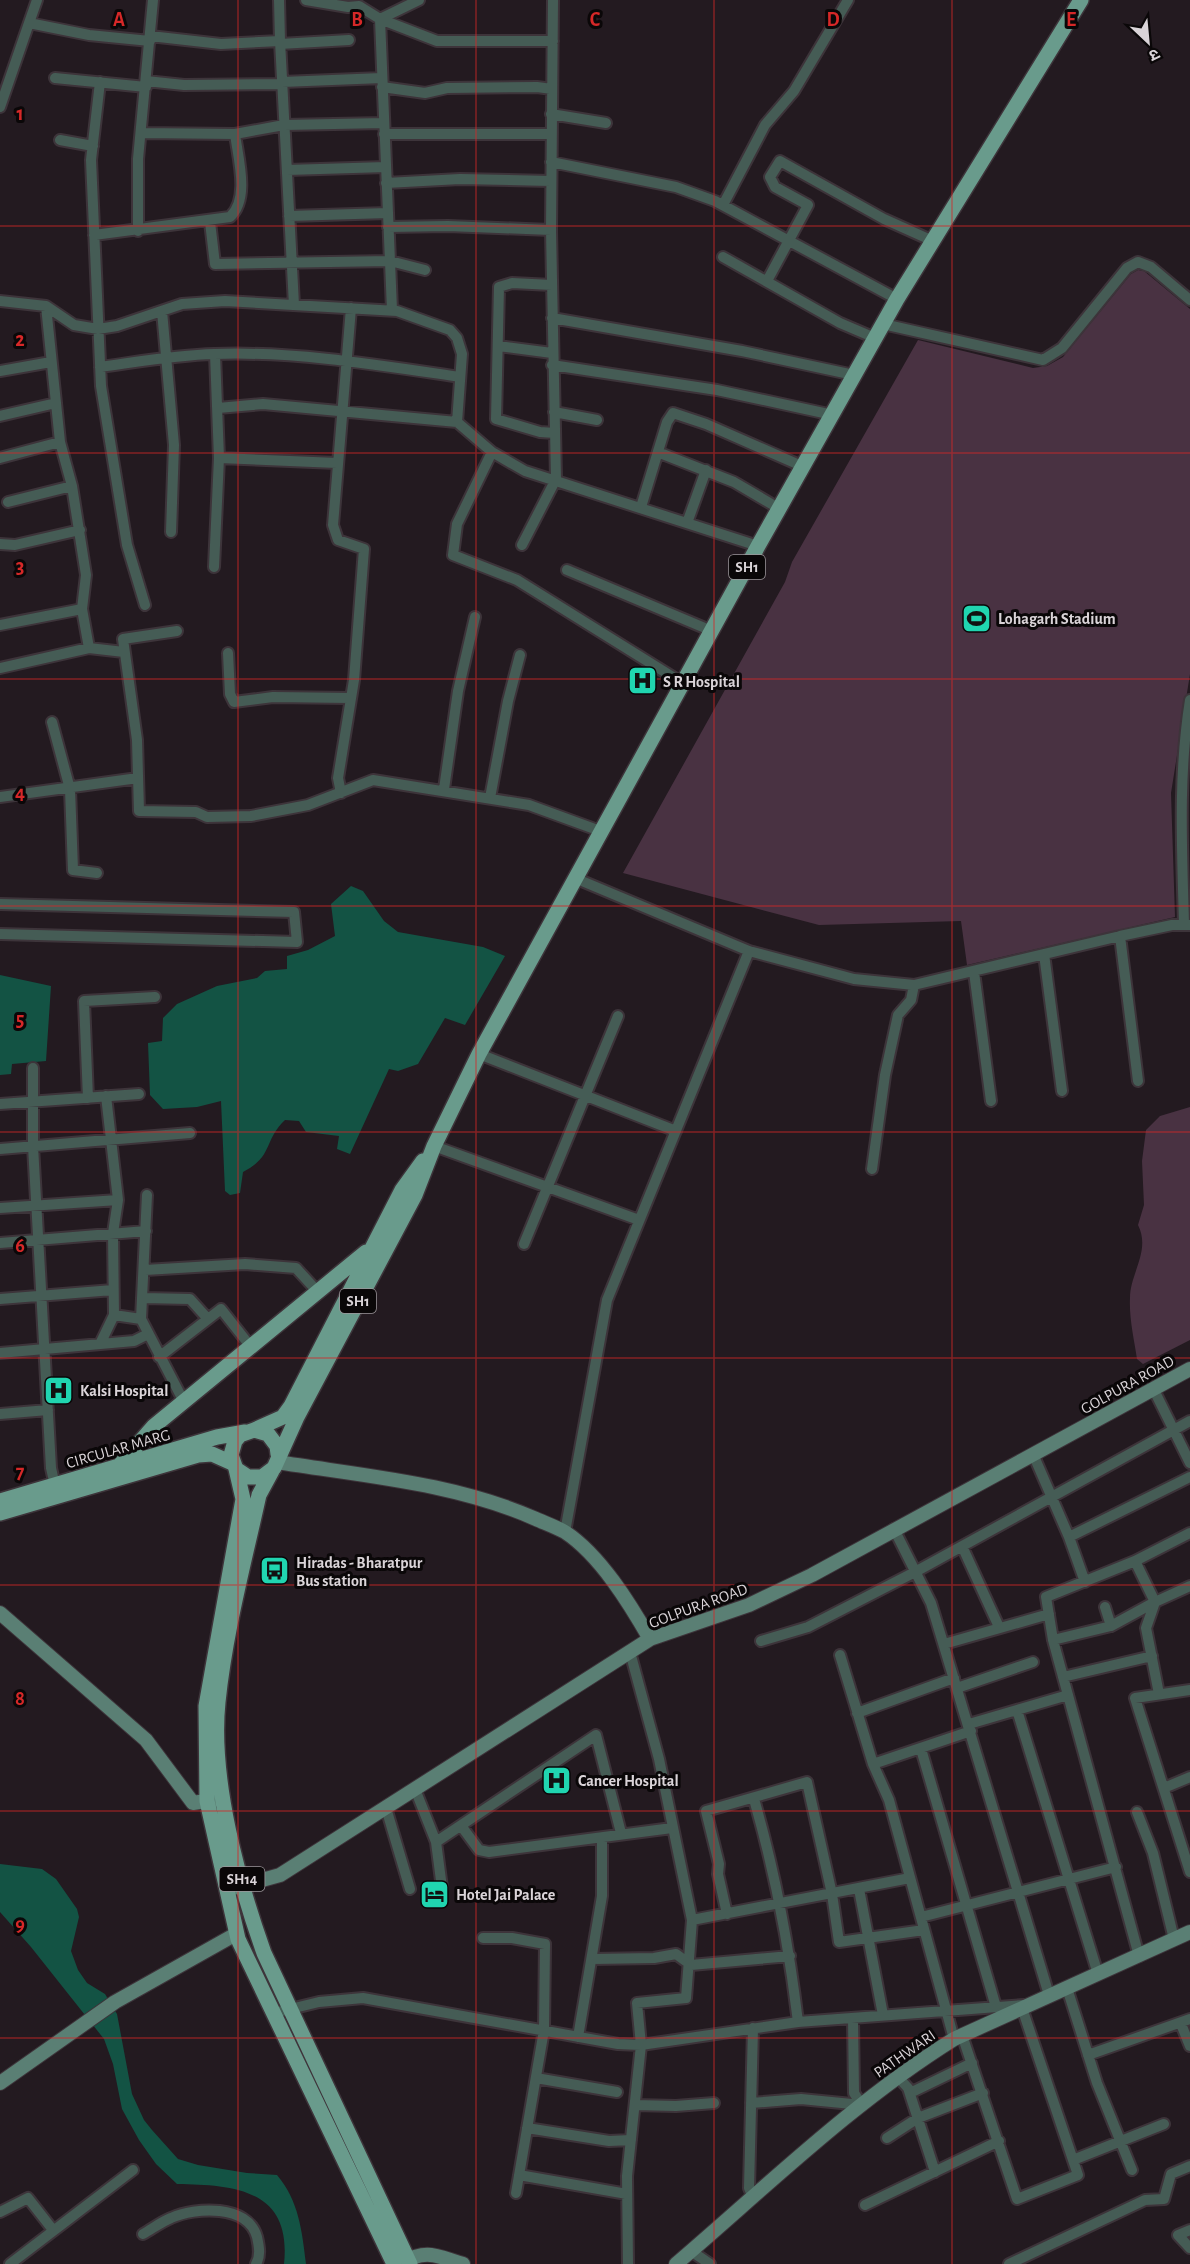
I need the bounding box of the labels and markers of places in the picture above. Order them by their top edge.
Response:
sports icon: Lohagarh Stadium [961,602,993,634]
place label: Lohagarh Stadium [998,611,1116,627]
hospital icon: S R Hospital [626,665,658,697]
place label: S R Hospital [663,674,740,690]
hospital icon: Kalsi Hospital [43,1374,75,1406]
place label: Kalsi Hospital [80,1383,168,1399]
bus stop icon: Hiradas - Bharatpur Bus station [259,1555,291,1587]
place label: Hiradas - Bharatpur Bus station [296,1555,423,1589]
hospital icon: Cancer Hospital [541,1764,573,1796]
place label: Cancer Hospital [578,1773,679,1789]
hotel icon: Hotel Jai Palace [419,1878,451,1910]
place label: Hotel Jai Palace [456,1887,556,1903]

